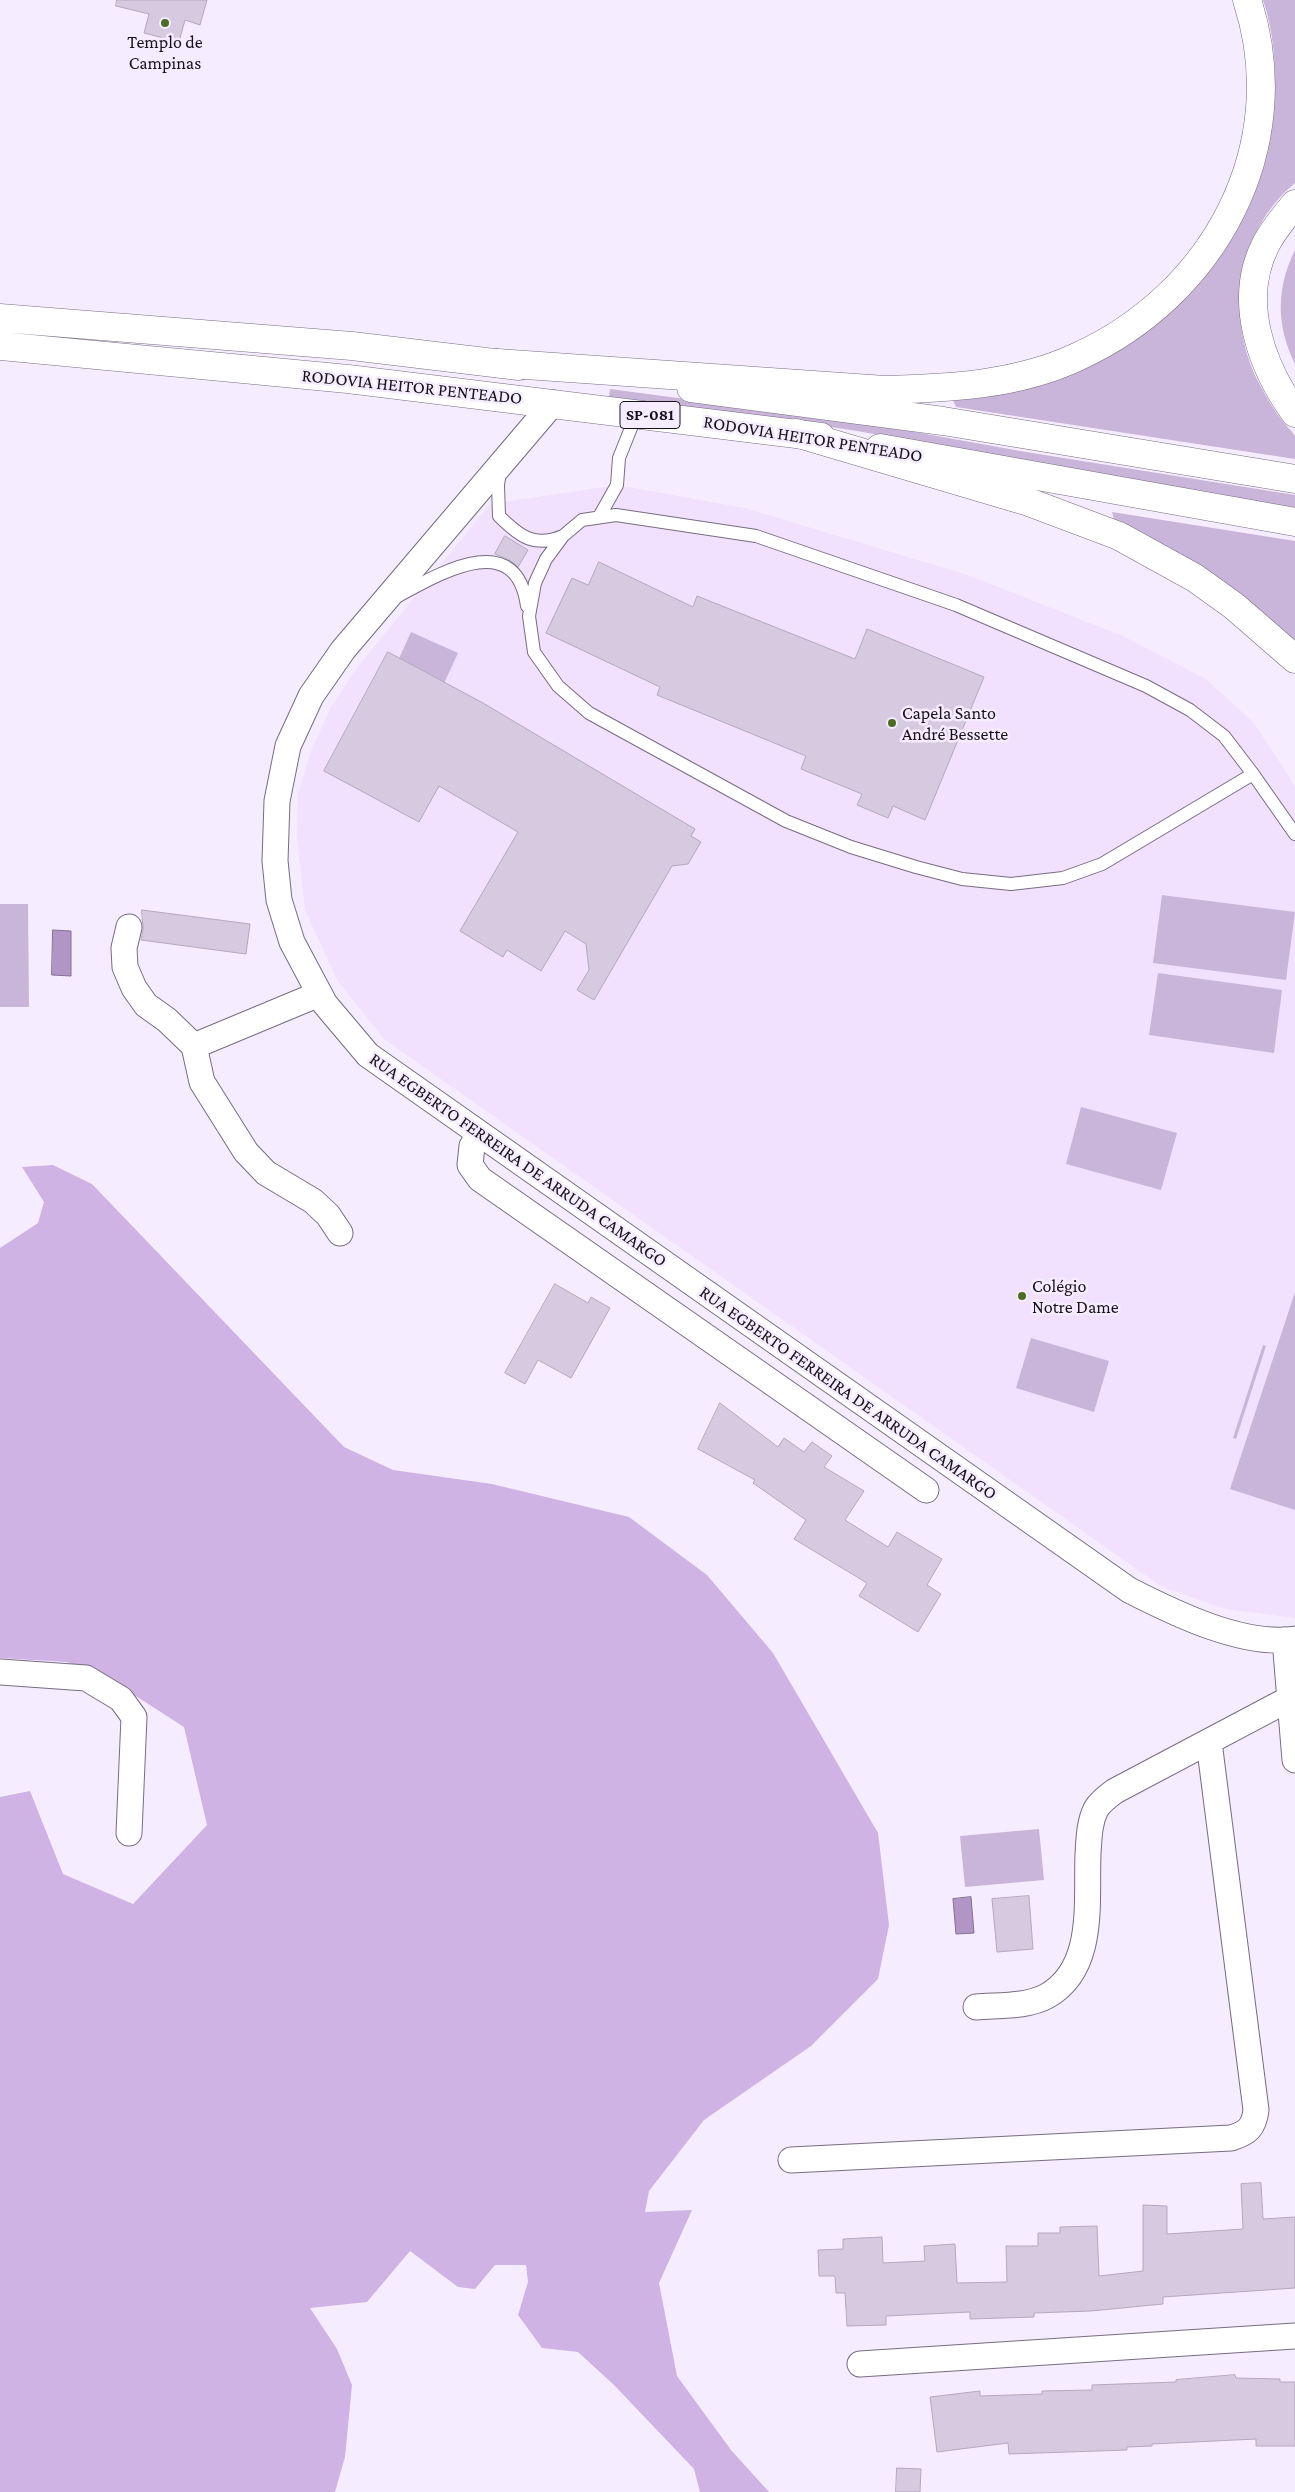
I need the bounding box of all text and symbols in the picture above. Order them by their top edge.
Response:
marker: Templo de Campinas [159,17,171,29]
place label: Templo de Campinas [127,31,203,74]
street label: RODOVIA HEITOR PENTEADO [301,365,523,409]
road number: SP-081 [620,402,680,428]
street label: RODOVIA HEITOR PENTEADO [702,411,924,467]
place label: Capela Santo André Bessette [902,702,1008,744]
marker: Capela Santo André Bessette [886,717,898,729]
street label: RUA EGBERTO FERREIRA DE ARRUDA CAMARGO [365,1048,671,1272]
place label: Colégio Notre Dame [1032,1275,1119,1318]
street label: RUA EGBERTO FERREIRA DE ARRUDA CAMARGO [695,1281,1001,1505]
marker: Colégio Notre Dame [1016,1290,1028,1302]

